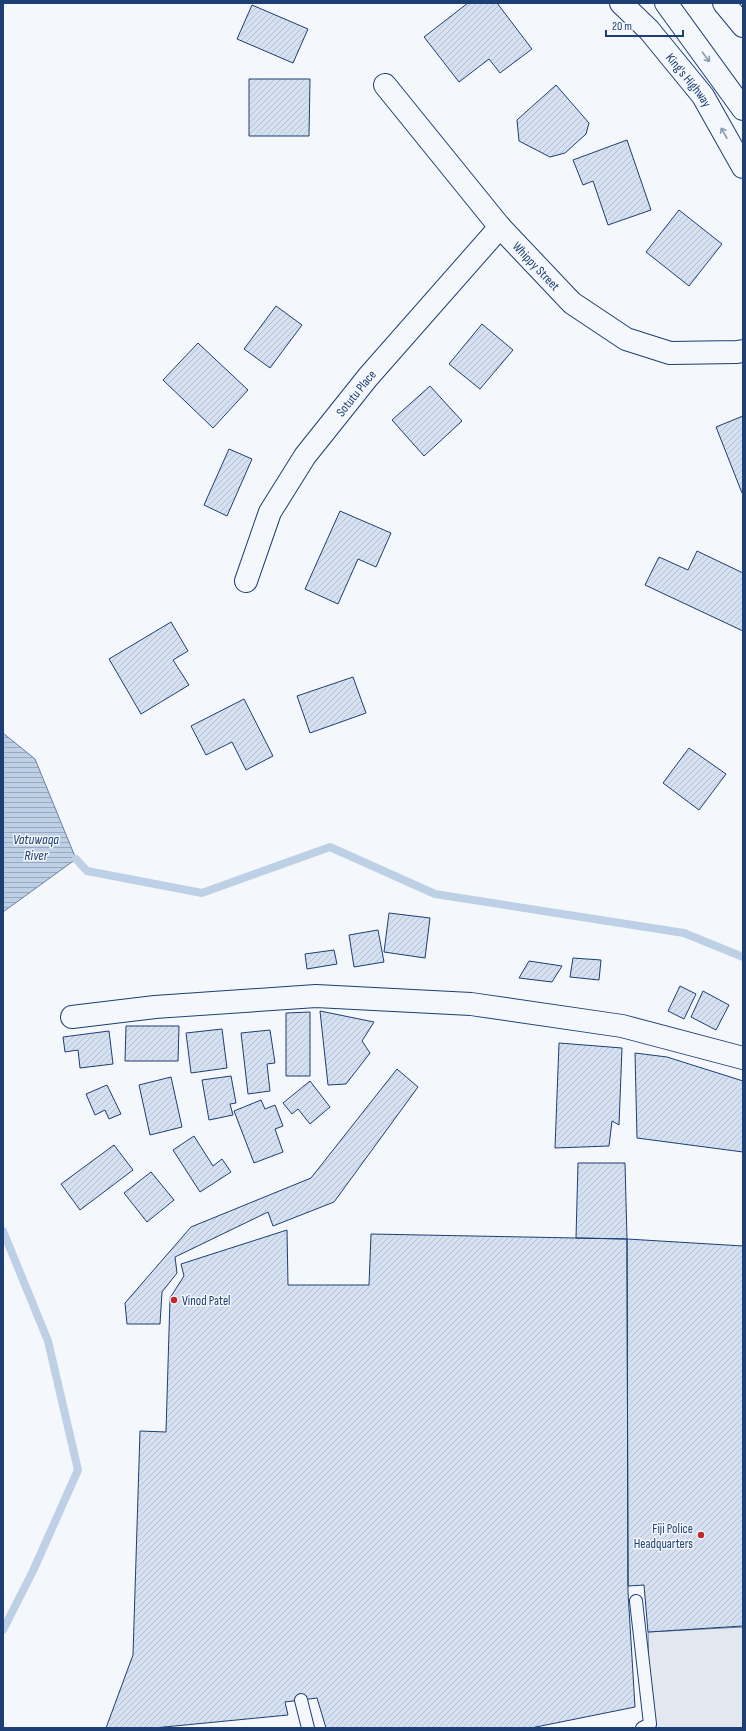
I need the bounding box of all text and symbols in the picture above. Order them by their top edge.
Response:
scale bar [606,12,683,38]
text: 20 m [612,19,632,34]
street label: King's Highway [662,50,715,110]
one-way arrow [702,51,710,62]
one-way arrow [720,127,727,139]
street label: Whippy Street [509,238,563,294]
street label: Sotutu Place [333,367,380,420]
water label: Vatuwaqa River [13,831,59,864]
place label: Vinod Patel [182,1293,231,1309]
marker: Vinod Patel [169,1295,179,1305]
place label: Fiji Police Headquarters [634,1521,693,1552]
marker: Fiji Police Headquarters [696,1530,706,1540]

